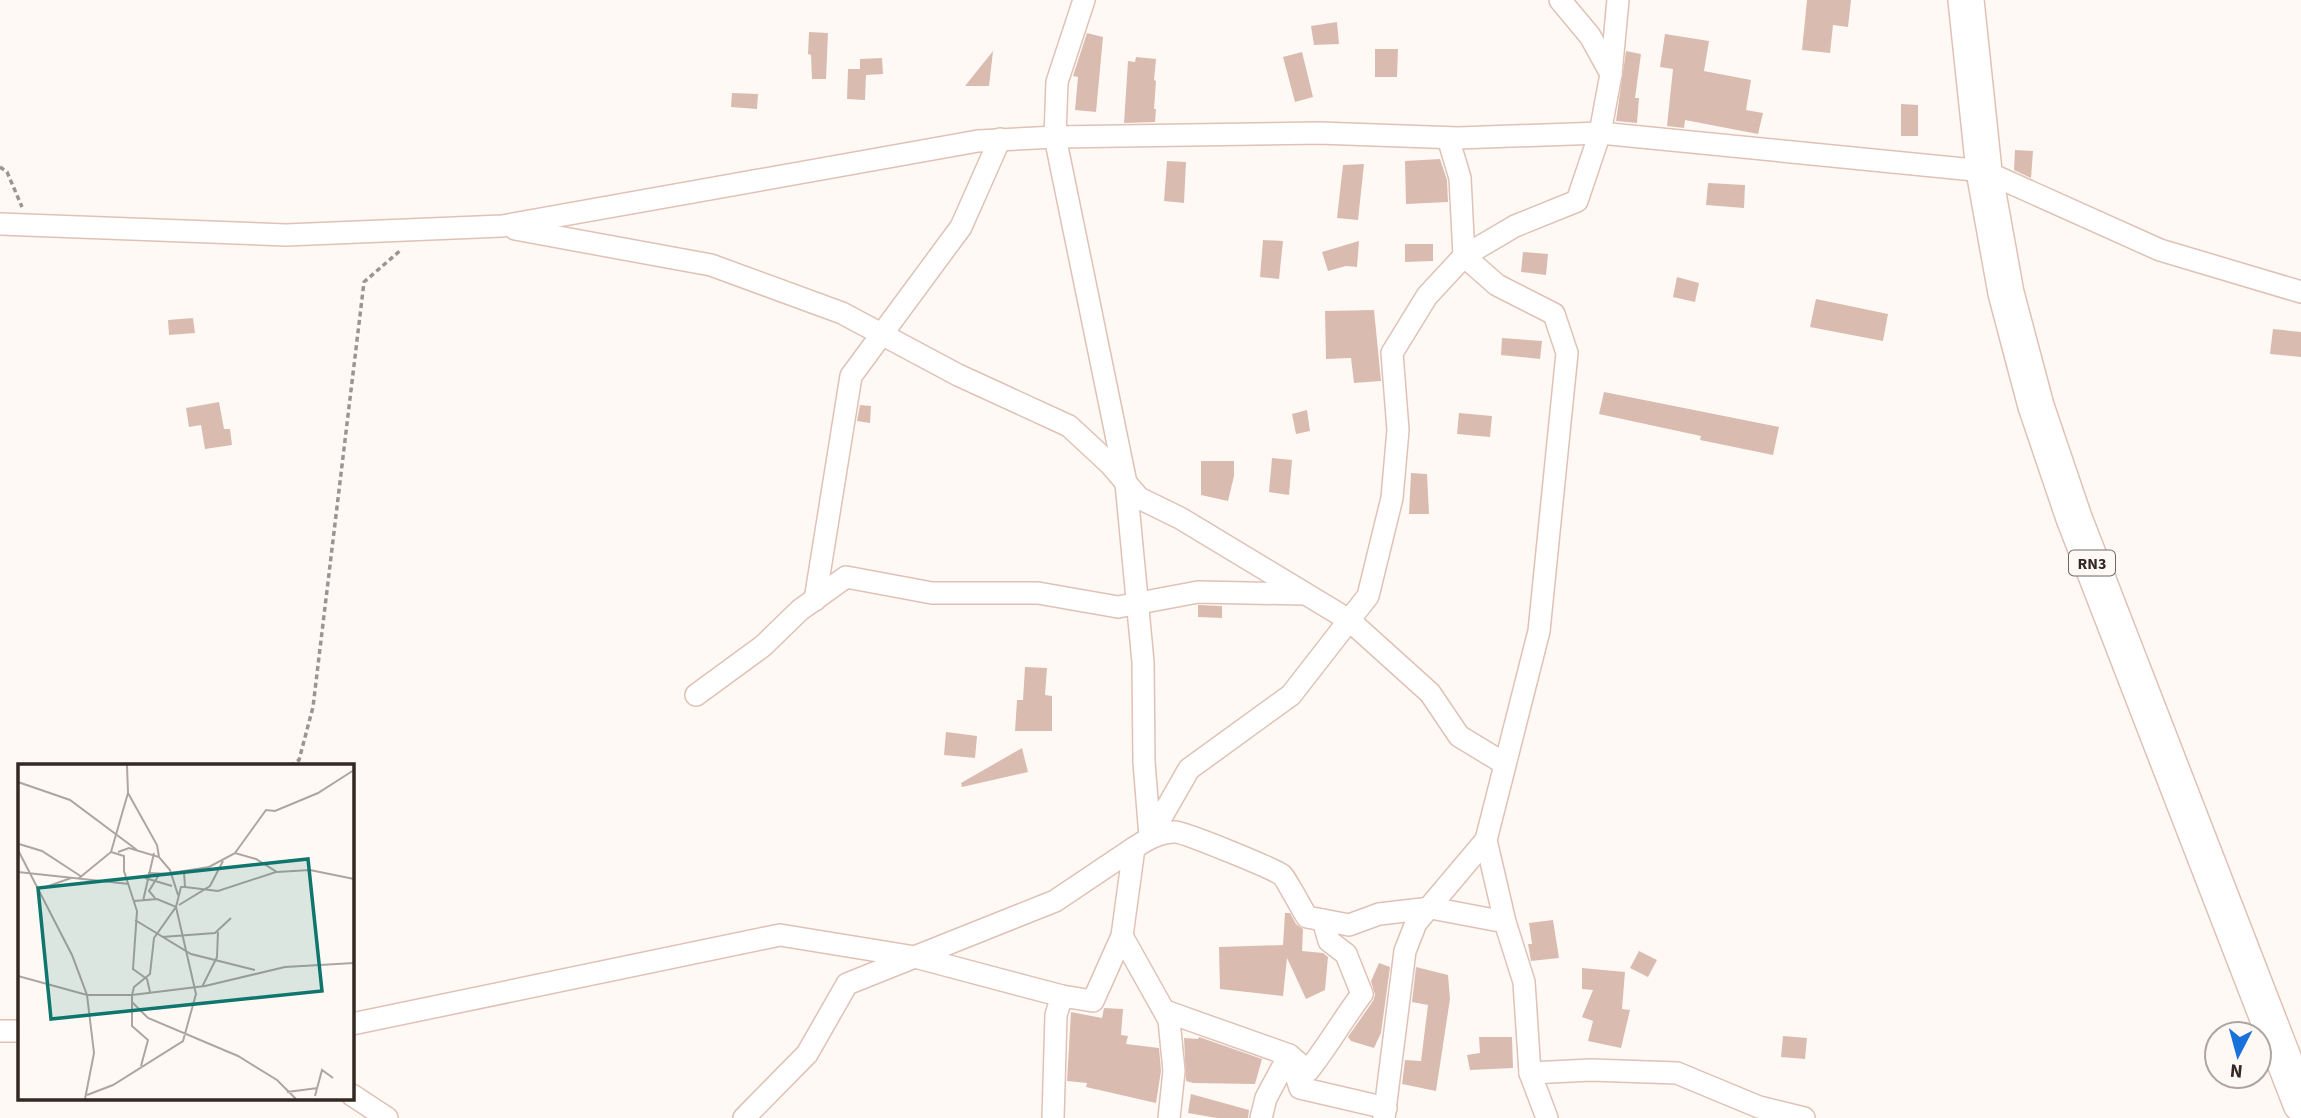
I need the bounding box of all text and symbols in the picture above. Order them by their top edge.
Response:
road number: RN3 [2069,550,2115,576]
inset map [18,764,354,1100]
north arrow [2203,1020,2273,1090]
text: N [2229,1056,2244,1085]

